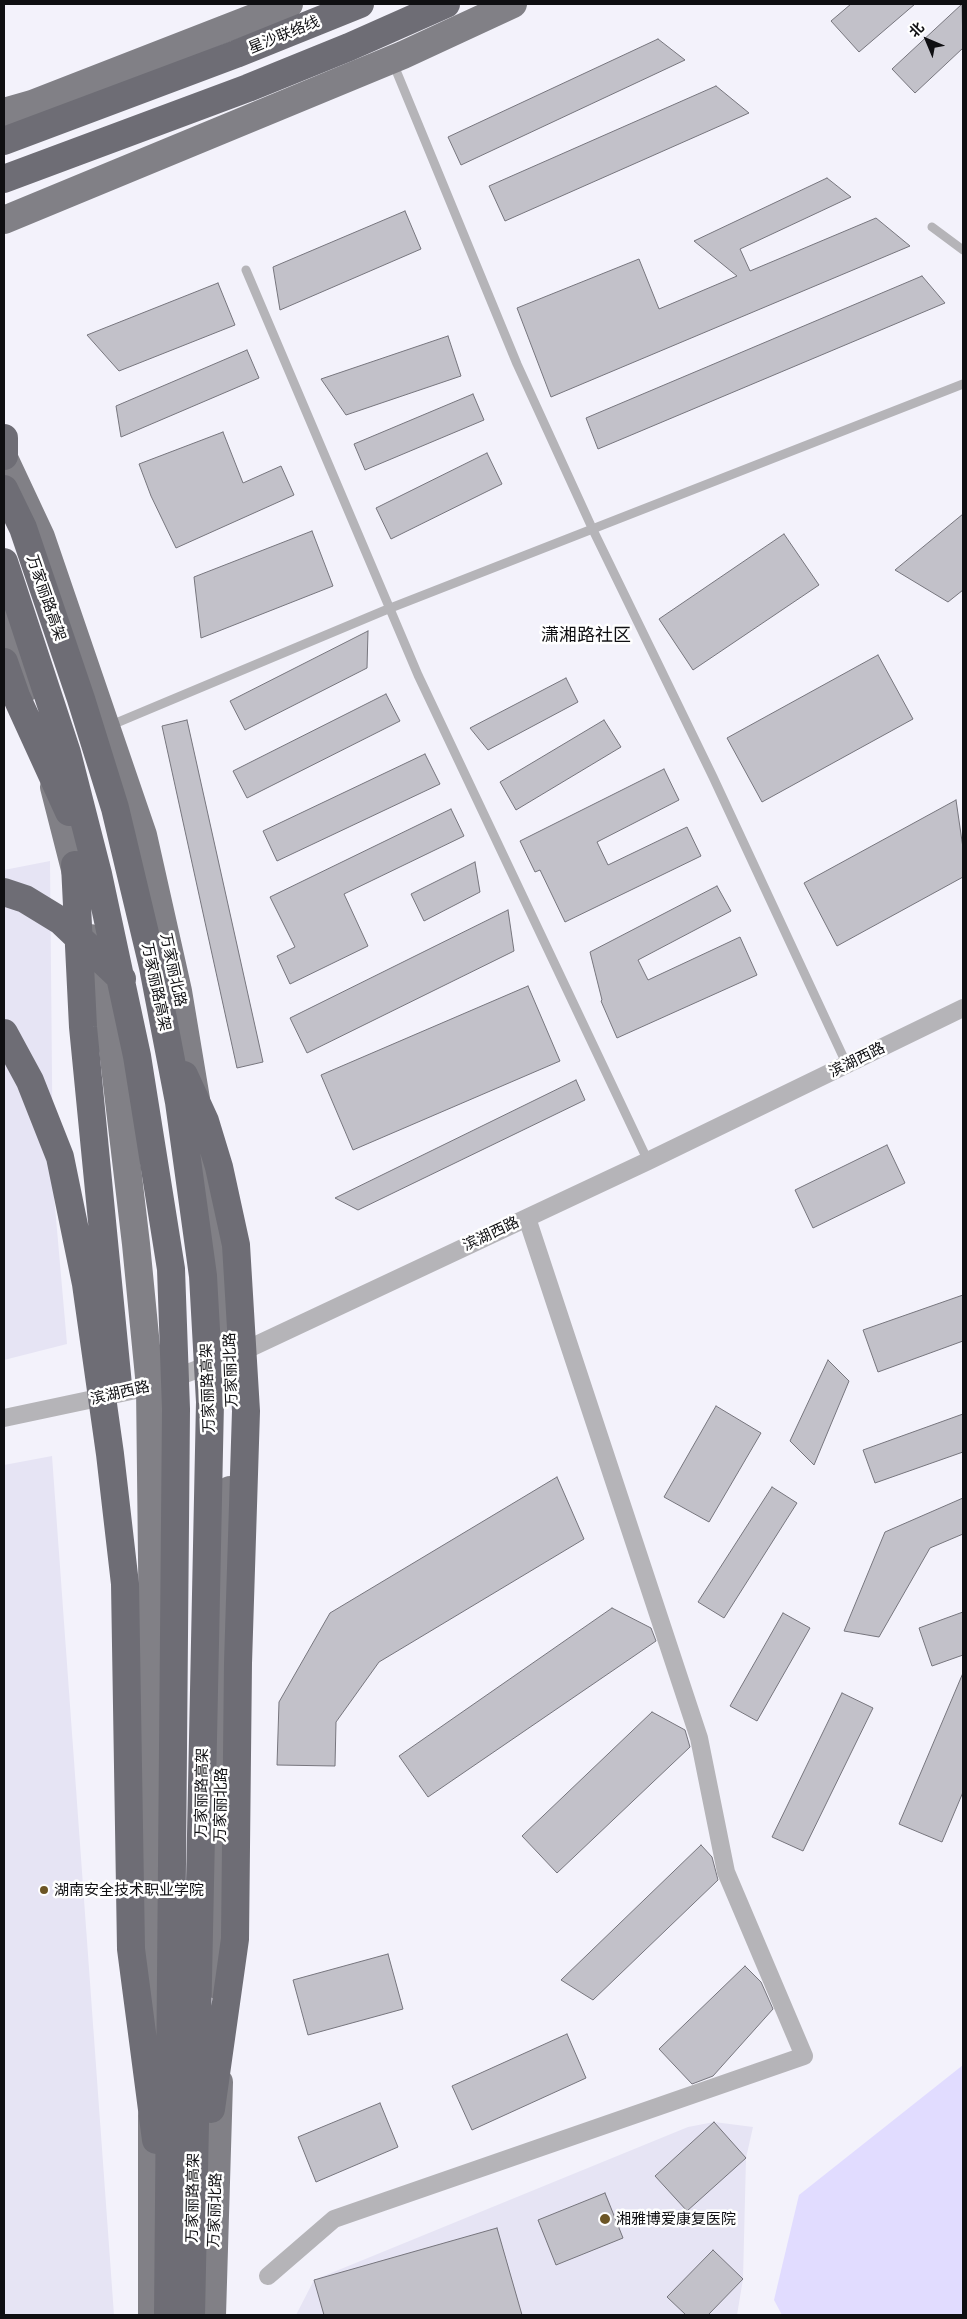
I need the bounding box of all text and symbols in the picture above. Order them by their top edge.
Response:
street label: 星沙联络线 [246,13,322,57]
north arrow [902,15,952,65]
text: 北 [906,19,927,40]
street label: 万家丽路高架 [23,553,69,643]
district label: 潇湘路社区 [541,625,631,647]
street label: 万家丽北路 [156,931,190,1009]
street label: 万家丽路高架 [138,941,174,1033]
street label: 滨湖西路 [826,1039,888,1081]
street label: 滨湖西路 [460,1213,522,1255]
street label: 万家丽北路 [221,1332,241,1408]
street label: 万家丽路高架 [197,1343,219,1433]
street label: 滨湖西路 [89,1377,151,1409]
street label: 万家丽路高架 [192,1748,212,1838]
street label: 万家丽北路 [211,1767,231,1843]
place label: 湖南安全技术职业学院 [54,1881,204,1899]
marker: 湖南安全技术职业学院 [38,1884,50,1896]
street label: 万家丽路高架 [183,2153,203,2243]
street label: 万家丽北路 [205,2172,225,2248]
place label: 湘雅博爱康复医院 [616,2210,736,2228]
marker: 湘雅博爱康复医院 [598,2212,612,2226]

